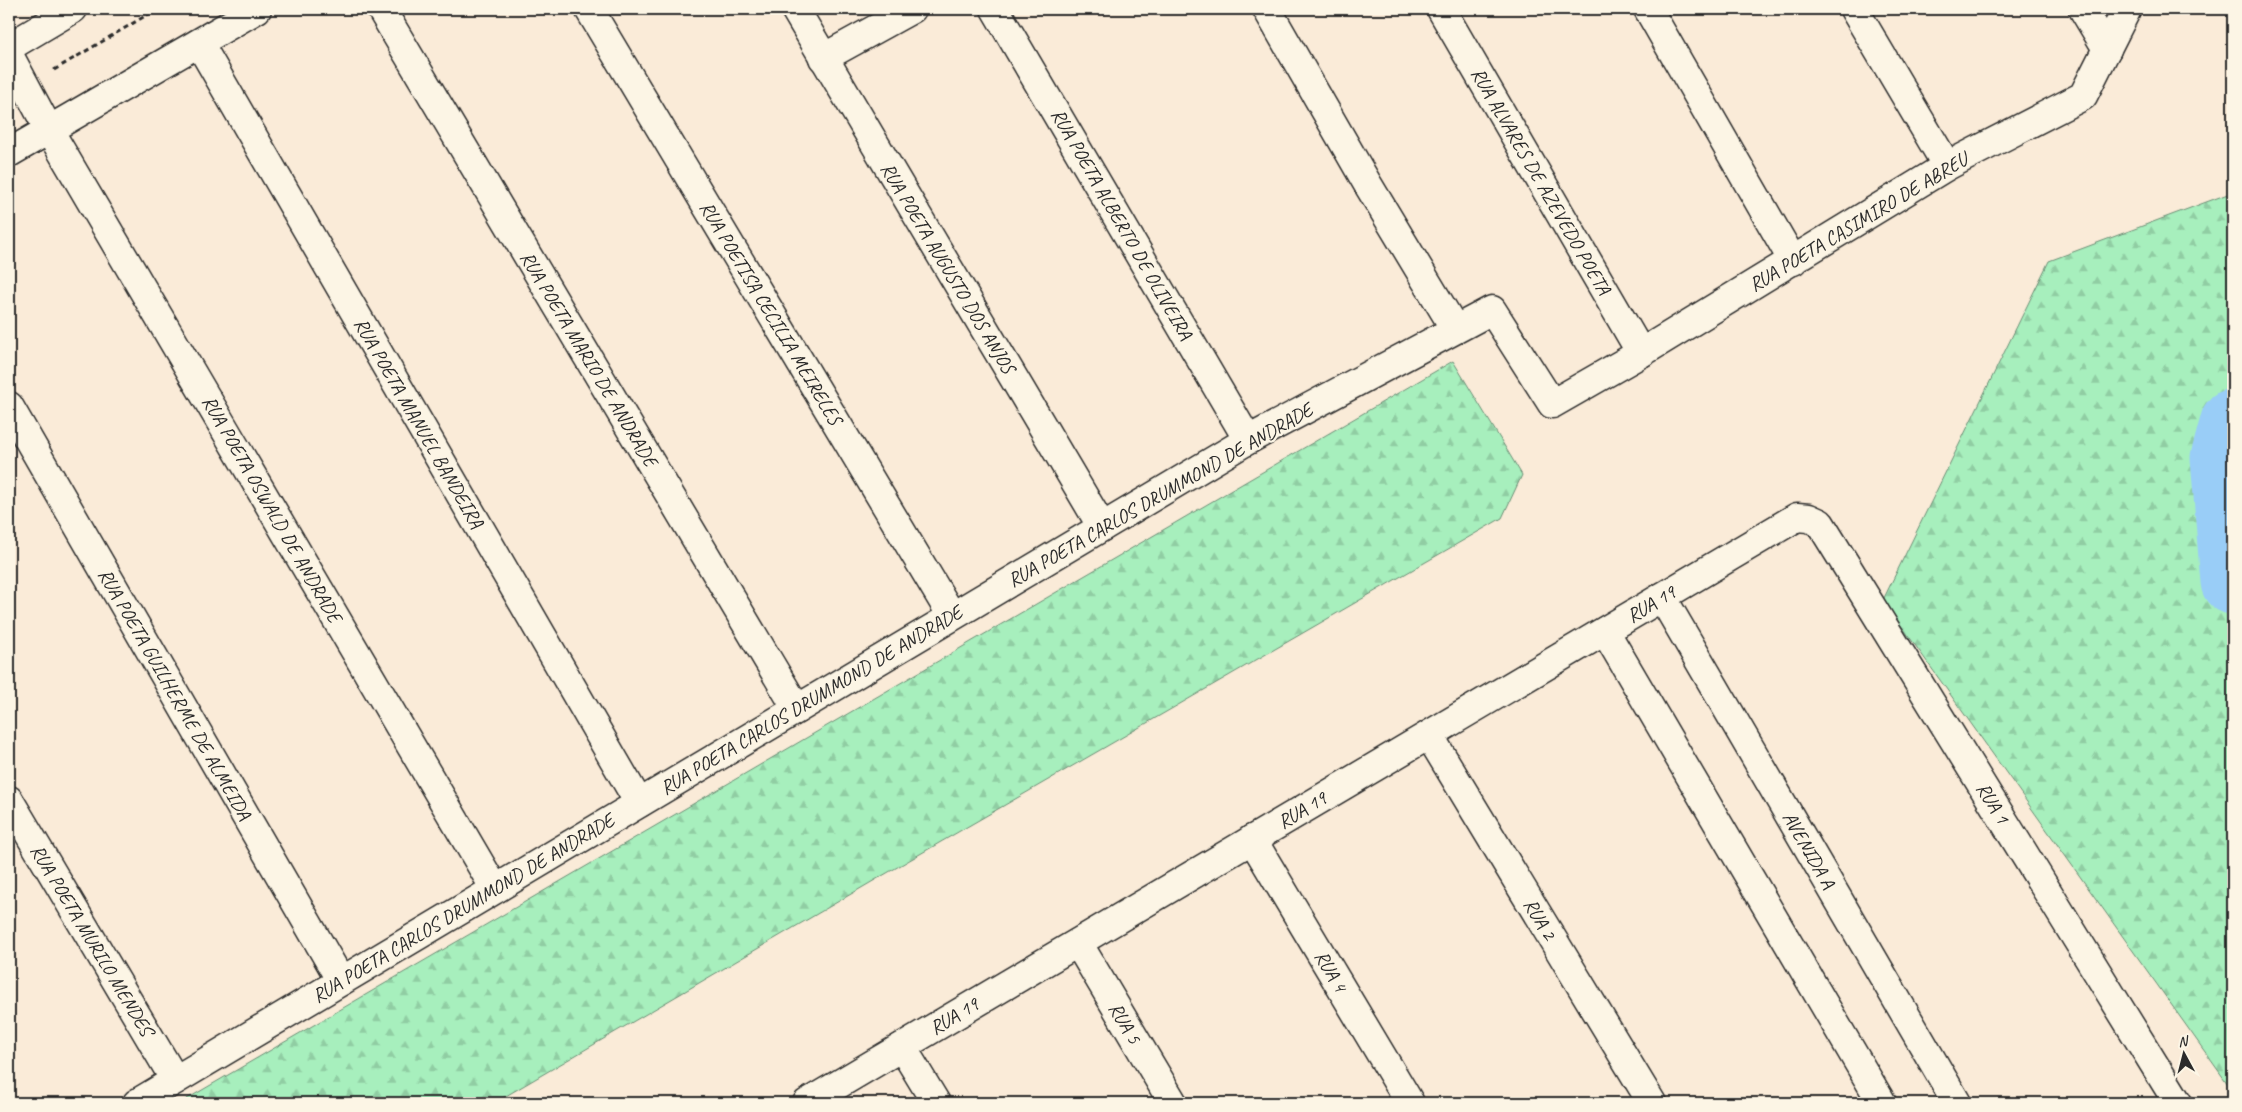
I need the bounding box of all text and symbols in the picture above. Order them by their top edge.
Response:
street label: RUA ALVARES DE AZEVEDO POETA [1466,63,1617,300]
street label: RUA POETA ALBERTO DE OLIVEIRA [1046,104,1199,345]
street label: RUA POETA CASIMIRO DE ABREU [1744,145,1975,297]
street label: RUA POETA AUGUSTO DOS ANJOS [875,158,1022,380]
street label: RUA POETISA CECILIA MEIRELES [694,197,849,431]
street label: RUA POETA MARIO DE ANDRADE [515,247,665,474]
street label: RUA POETA MANUEL BANDEIRA [348,313,490,534]
street label: RUA POETA OSWALD DE ANDRADE [197,391,349,630]
street label: RUA POETA CARLOS DRUMMOND DE ANDRADE [1003,396,1319,593]
street label: RUA POETA GUILHERME DE ALMEIDA [93,564,258,825]
street label: RUA 19 [1622,579,1682,628]
street label: RUA POETA CARLOS DRUMMOND DE ANDRADE [655,598,969,800]
street label: RUA 1 [1971,778,2016,829]
street label: RUA 19 [1273,785,1333,834]
street label: RUA POETA CARLOS DRUMMOND DE ANDRADE [307,806,621,1008]
street label: AVENIDA A [1777,807,1842,894]
street label: RUA POETA MURILO MENDES [25,840,161,1044]
street label: RUA 2 [1518,894,1563,946]
street label: RUA 4 [1309,946,1354,998]
street label: RUA 19 [925,991,985,1040]
street label: RUA 5 [1103,998,1148,1049]
north arrow [2160,1030,2210,1080]
text: N [2177,1032,2190,1051]

